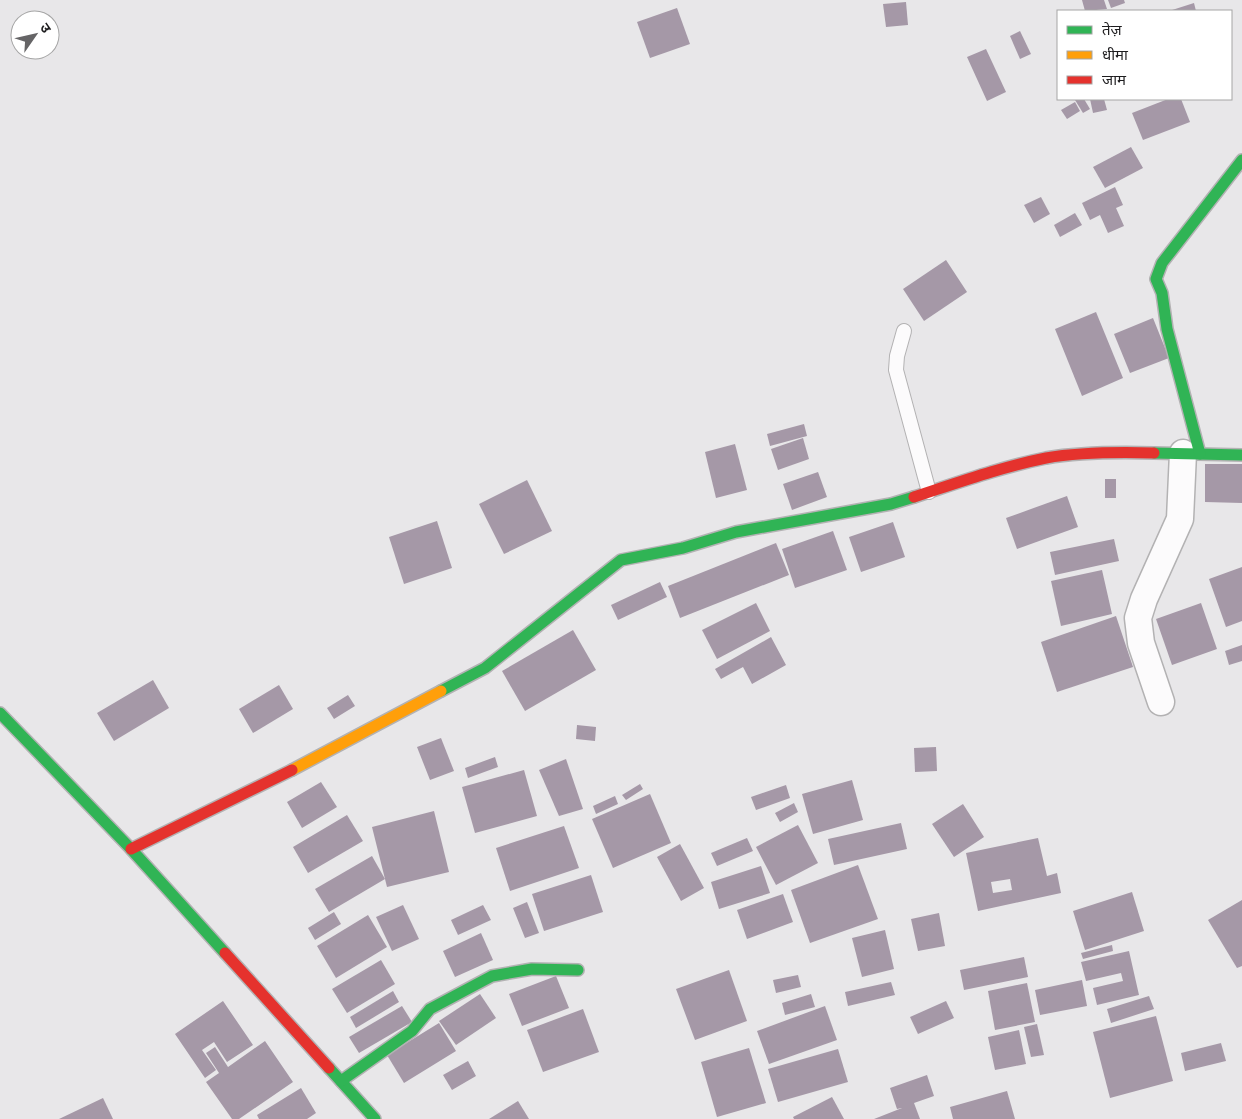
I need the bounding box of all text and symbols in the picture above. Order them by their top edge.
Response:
north arrow [10,10,60,60]
legend [1057,10,1232,100]
text: उ [36,19,56,37]
text: तेज़ [1102,20,1123,40]
text: धीमा [1102,45,1129,65]
text: जाम [1102,70,1127,90]

